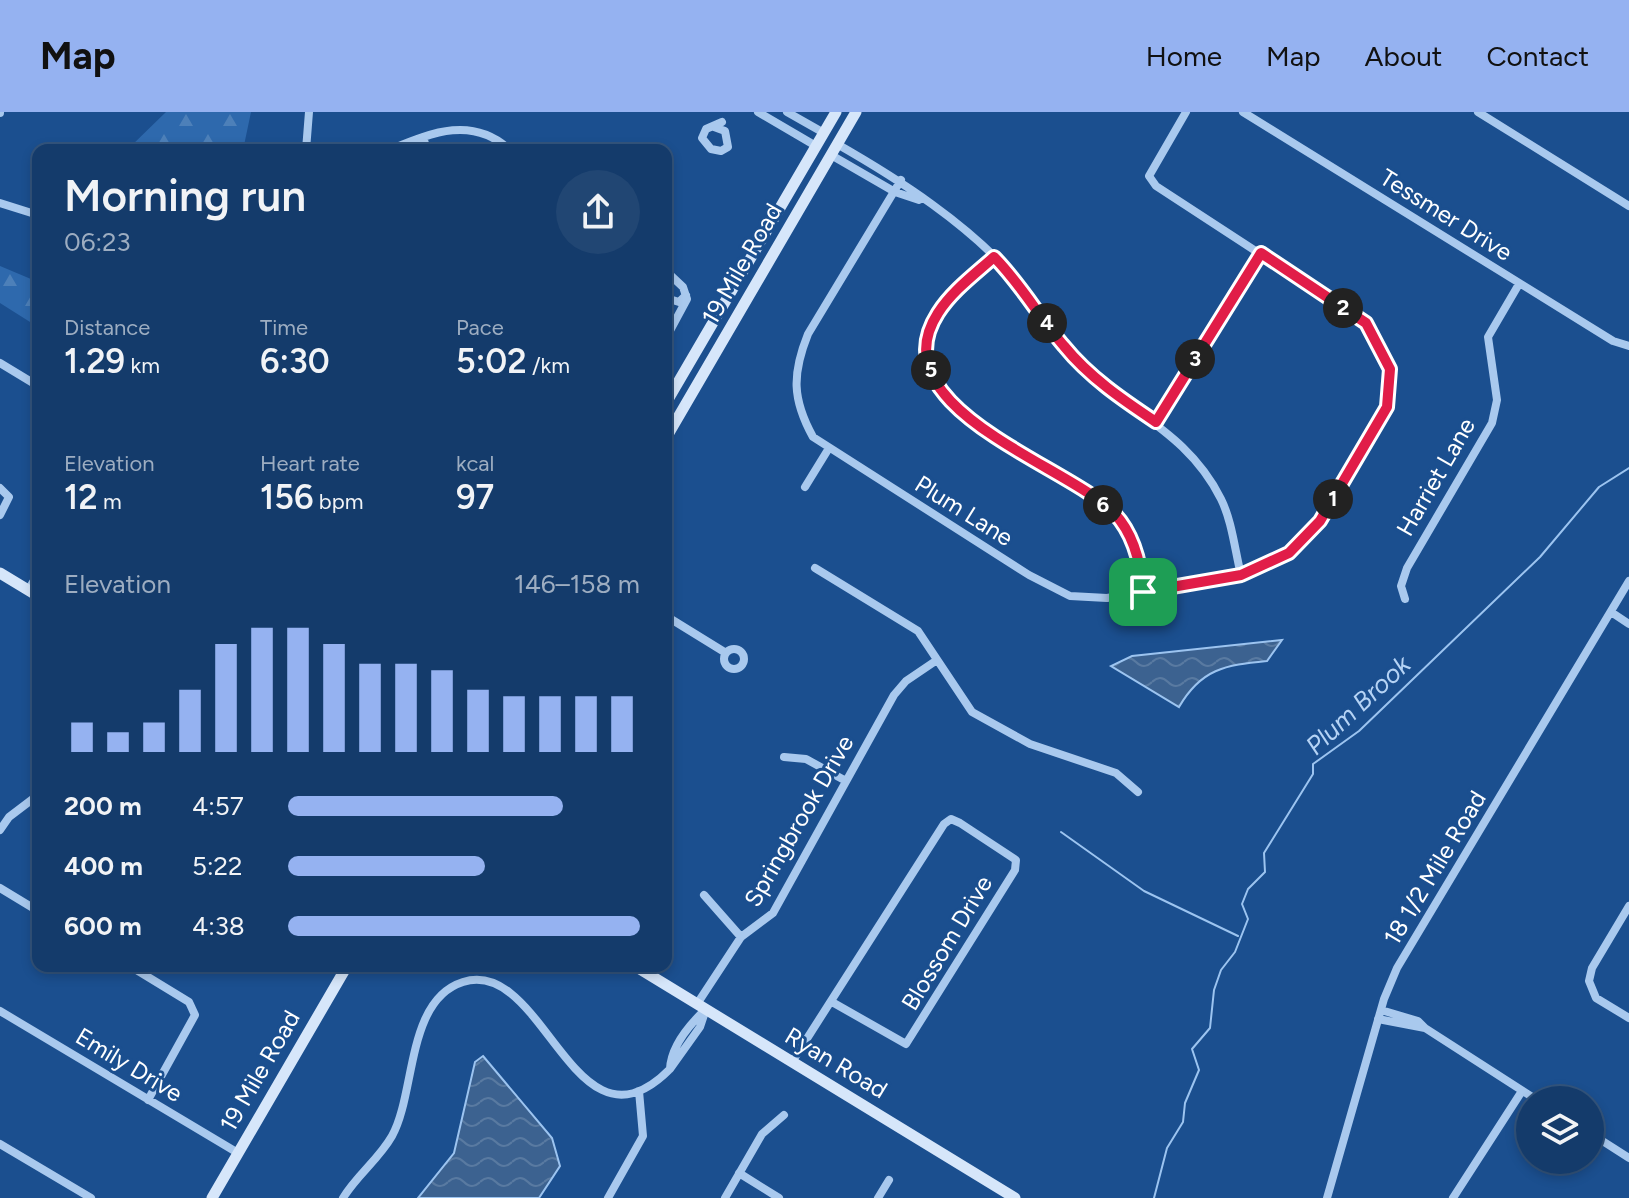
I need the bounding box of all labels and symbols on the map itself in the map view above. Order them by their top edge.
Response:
street label: Tessmer Drive [1375,162,1518,267]
street label: 19 Mile Road [695,198,788,329]
pin: 2 [1323,288,1363,328]
pin: 4 [1027,303,1067,343]
pin: 3 [1175,339,1215,379]
pin: 5 [911,350,951,390]
street label: Harriet Lane [1390,413,1481,541]
street label: Plum Lane [910,469,1019,552]
pin: 1 [1313,479,1353,519]
pin: 6 [1083,485,1123,525]
pin [1109,558,1177,626]
water label: Plum Brook [1299,648,1418,762]
street label: Springbrook Drive [738,730,859,912]
street label: 18 1/2 Mile Road [1377,785,1492,950]
street label: Blossom Drive [895,870,998,1015]
street label: 19 Mile Road [213,1005,306,1136]
street label: Emily Drive [71,1021,188,1108]
street label: Ryan Road [780,1021,893,1104]

